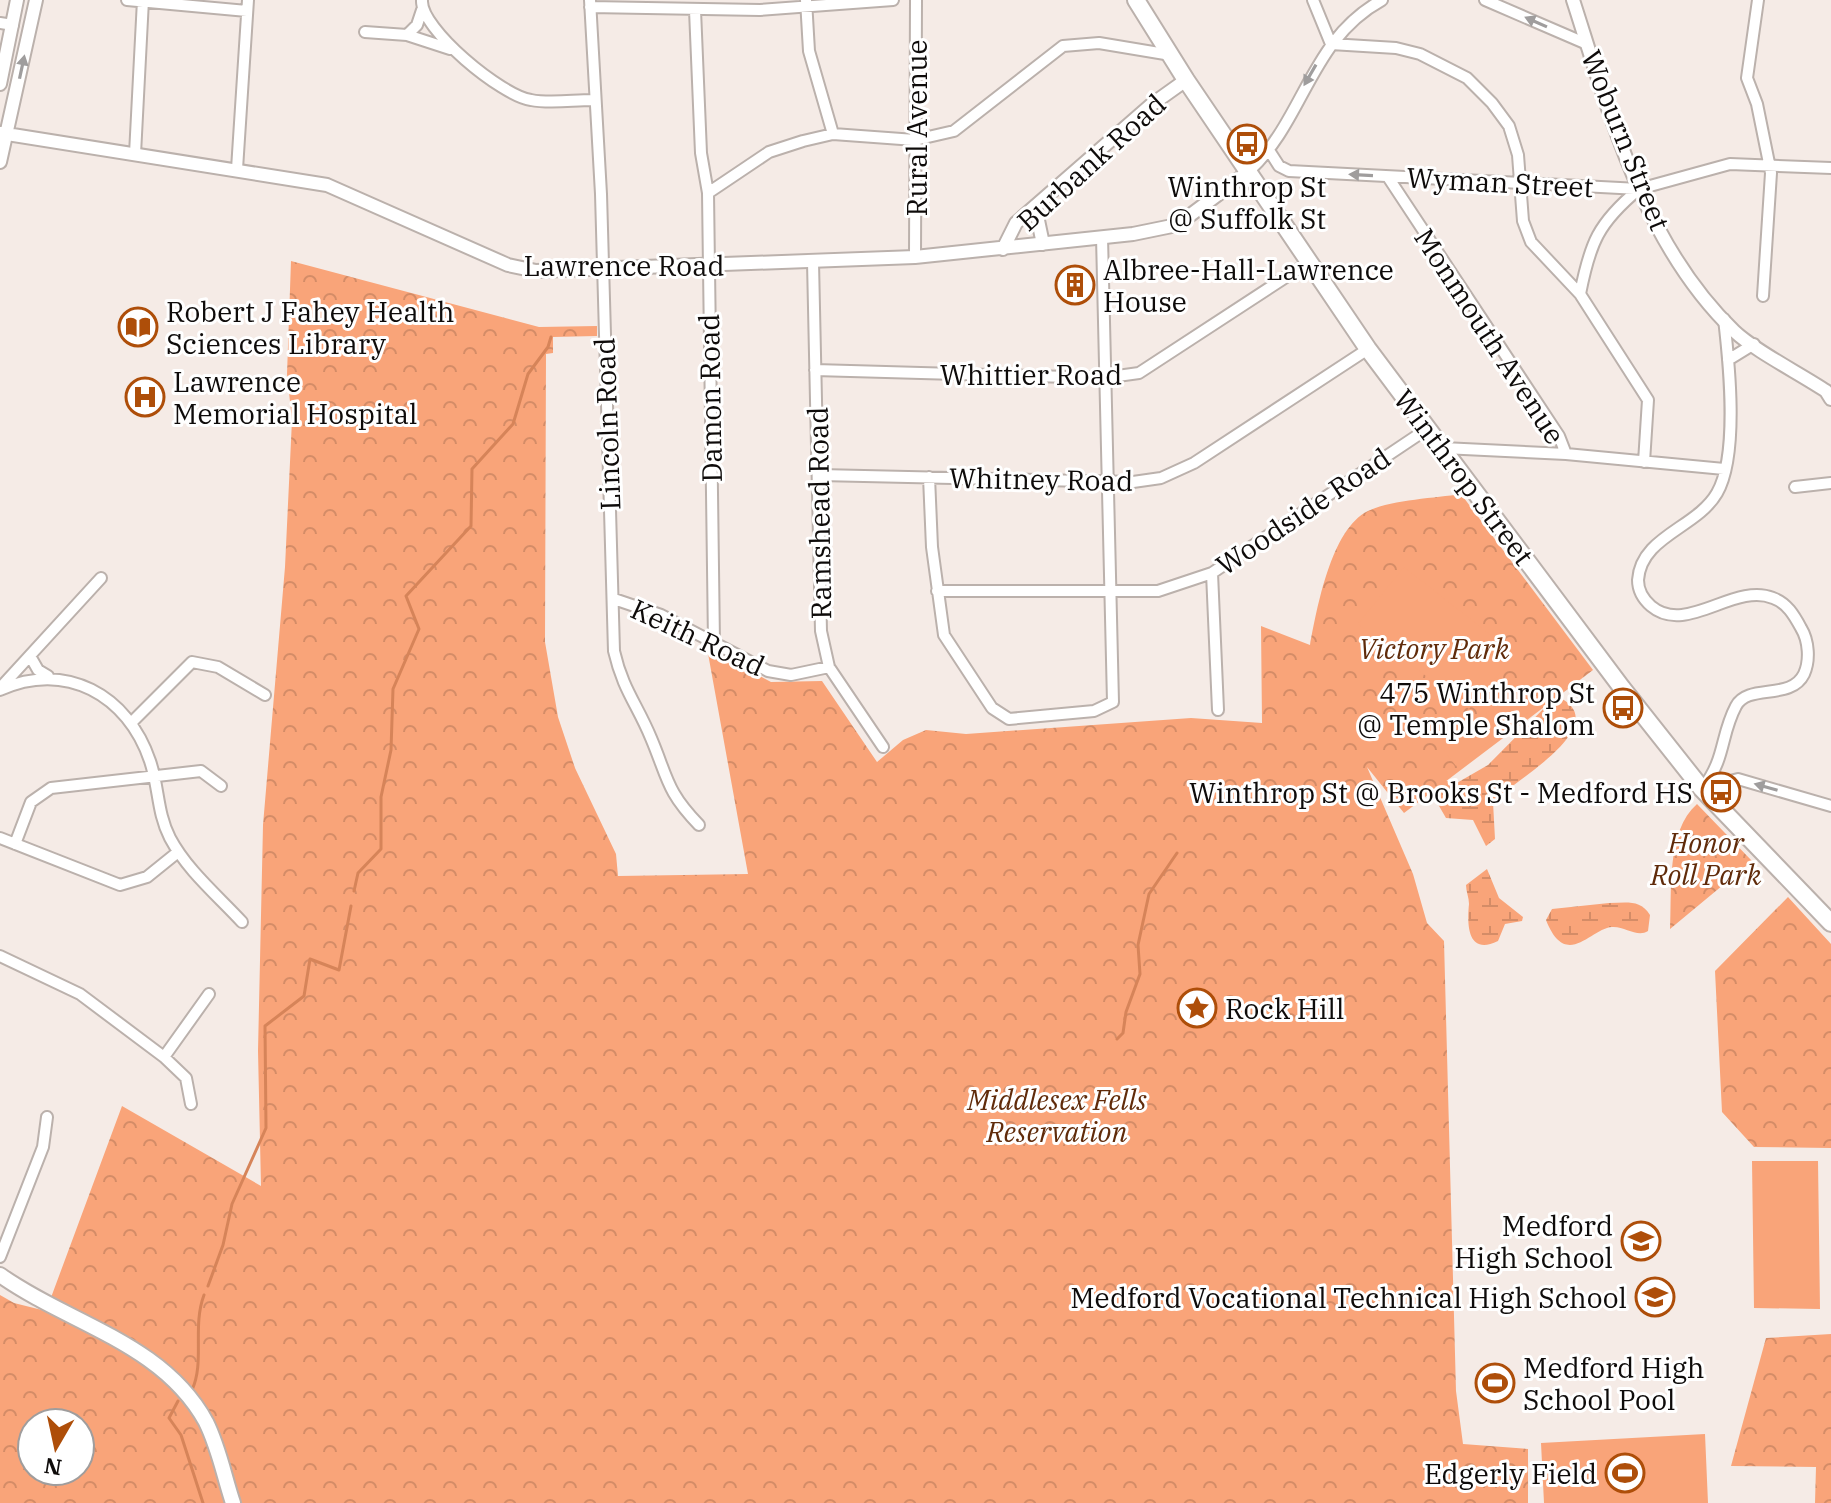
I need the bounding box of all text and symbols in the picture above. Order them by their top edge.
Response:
one-way arrow [1524,15,1548,28]
street label: Rural Avenue [898,39,935,217]
street label: Woburn Street [1573,44,1679,236]
one-way arrow [16,55,29,80]
one-way arrow [1303,64,1317,86]
street label: Burbank Road [1009,85,1173,239]
bus stop icon: Winthrop St @ Suffolk St [1226,123,1268,165]
street label: Wyman Street [1406,159,1594,205]
place label: Winthrop St @ Suffolk St [1168,168,1327,237]
one-way arrow [1348,169,1373,182]
street label: Monmouth Avenue [1406,221,1574,451]
street label: Lawrence Road [523,247,725,284]
place label: Albree-Hall-Lawrence House [1103,251,1394,320]
building icon: Albree-Hall-Lawrence House [1054,264,1096,306]
place label: Robert J Fahey Health Sciences Library [166,293,454,362]
library icon: Robert J Fahey Health Sciences Library [117,306,159,348]
street label: Damon Road [690,313,730,483]
street label: Lincoln Road [585,337,629,511]
street label: Whittier Road [940,356,1122,393]
place label: Lawrence Memorial Hospital [173,363,417,432]
hospital icon: Lawrence Memorial Hospital [124,376,166,418]
street label: Winthrop Street [1386,382,1542,573]
street label: Ramshead Road [799,406,839,620]
street label: Woodside Road [1209,439,1397,583]
street label: Whitney Road [949,459,1133,499]
street label: Keith Road [625,590,771,684]
park label: Victory Park [1359,630,1509,667]
place label: 475 Winthrop St @ Temple Shalom [1357,674,1595,743]
bus stop icon: 475 Winthrop St @ Temple Shalom [1602,687,1644,729]
bus stop icon: Winthrop St @ Brooks St - Medford HS [1700,771,1742,813]
place label: Winthrop St @ Brooks St - Medford HS [1189,774,1693,811]
one-way arrow [1754,780,1778,793]
park label: Honor Roll Park [1650,824,1762,893]
place icon: Rock Hill [1176,987,1218,1029]
place label: Rock Hill [1225,990,1344,1027]
park label: Middlesex Fells Reservation [966,1081,1147,1150]
place label: Medford High School [1454,1207,1613,1276]
school or university icon: Medford High School [1620,1220,1662,1262]
school or university icon: Medford Vocational Technical High School [1634,1276,1676,1318]
place label: Medford Vocational Technical High School [1070,1279,1627,1316]
place label: Medford High School Pool [1523,1349,1704,1418]
sports icon: Medford High School Pool [1474,1362,1516,1404]
north arrow [16,1407,96,1487]
text: N [42,1452,64,1483]
sports icon: Edgerly Field [1604,1452,1646,1494]
place label: Edgerly Field [1424,1455,1597,1492]

